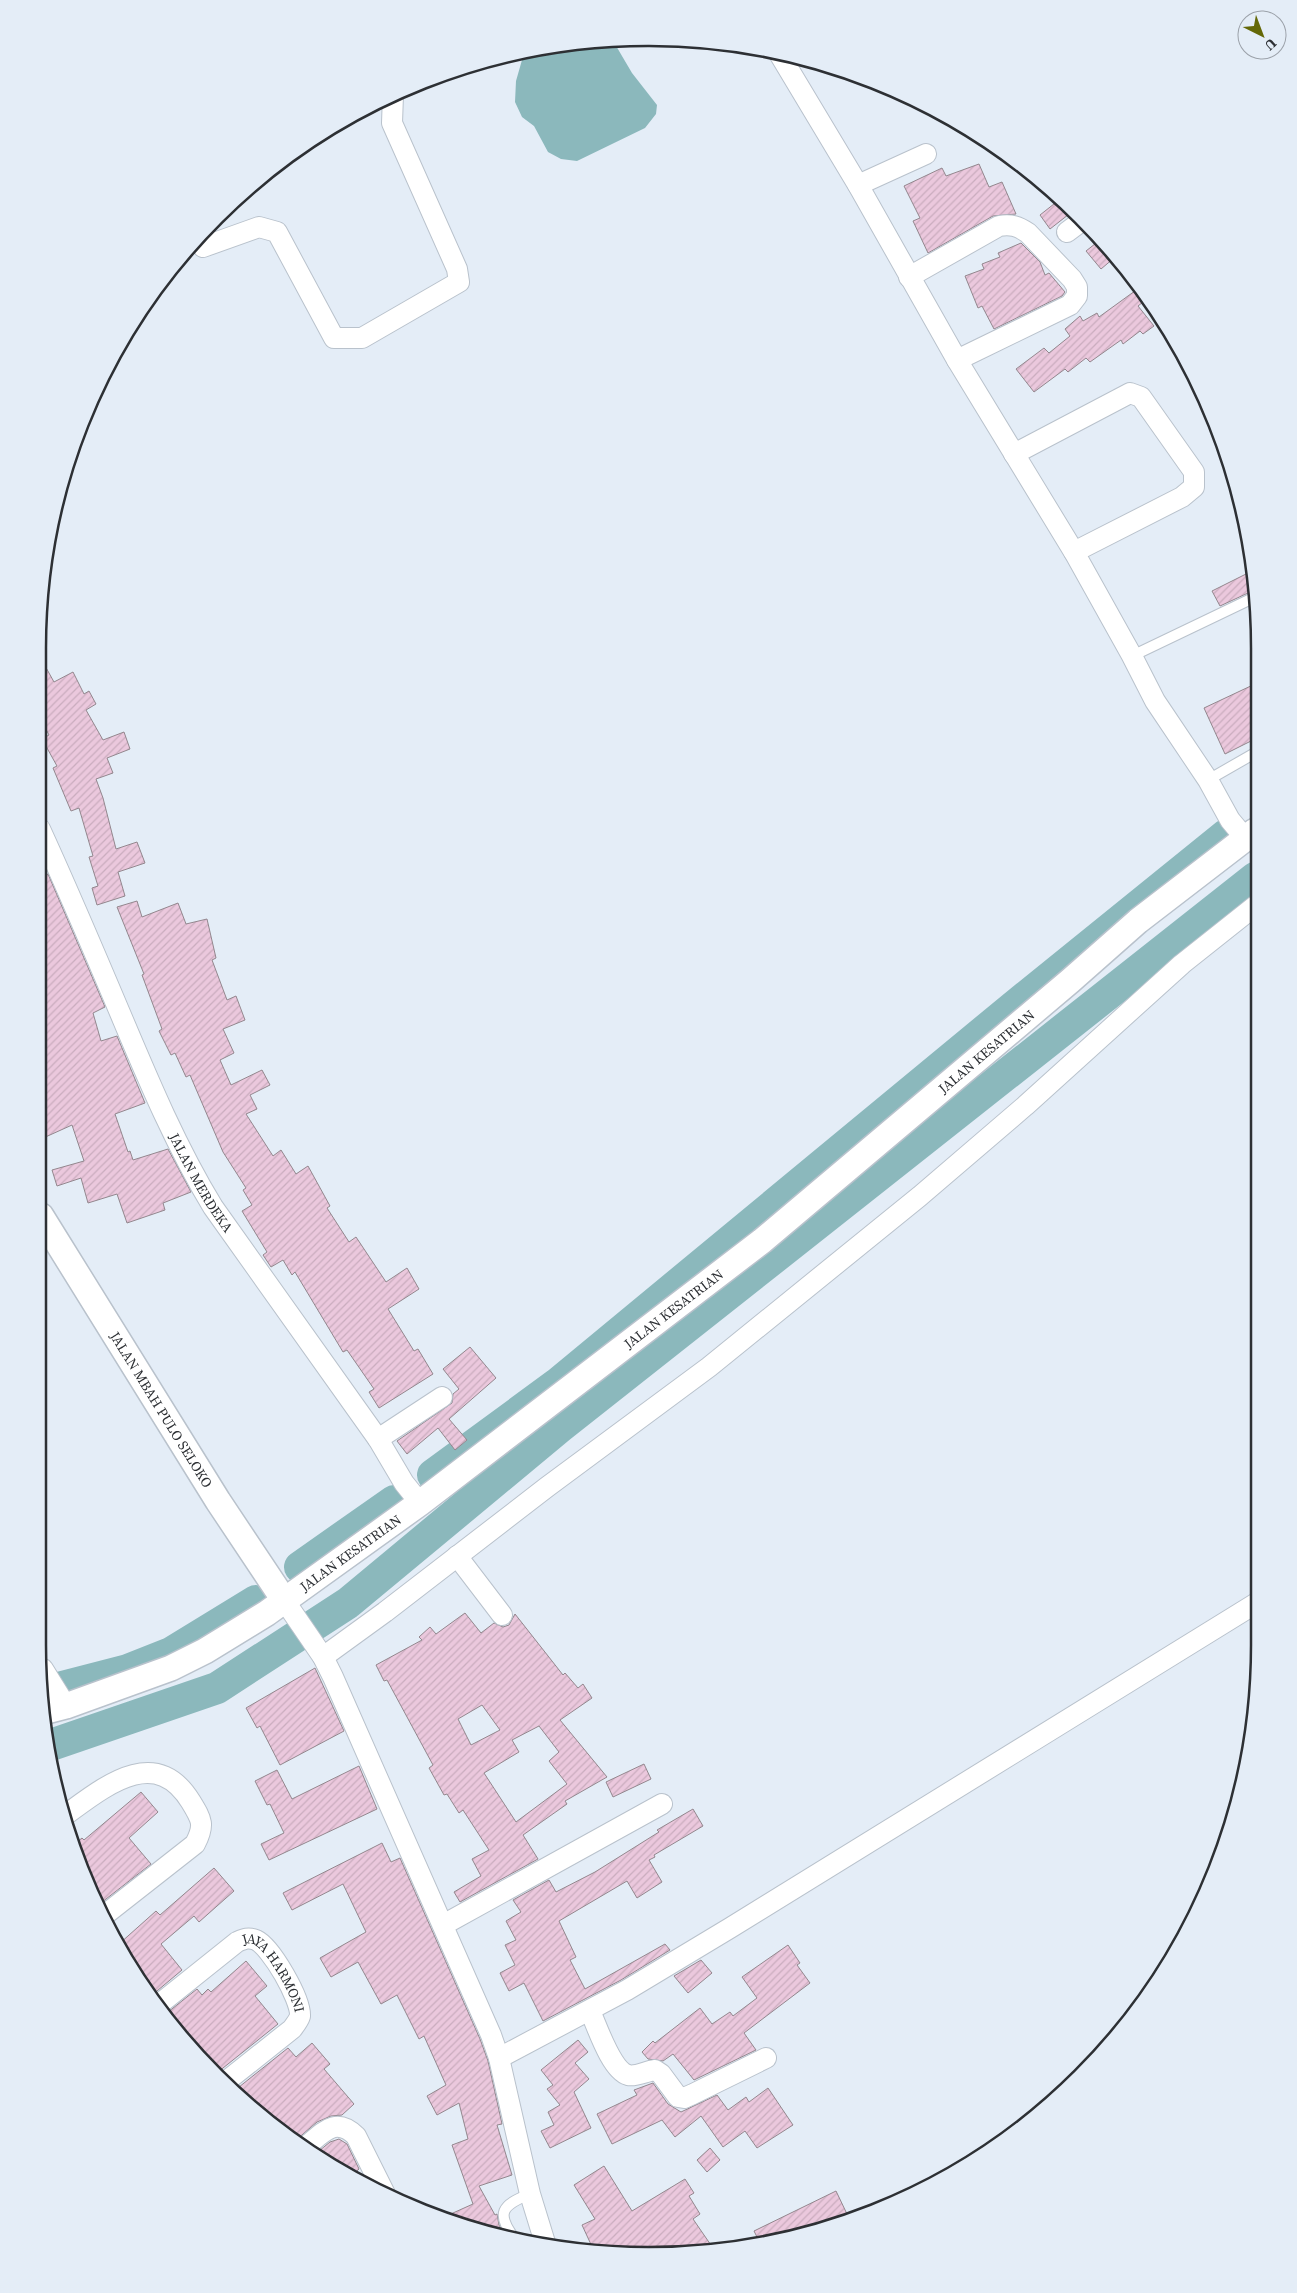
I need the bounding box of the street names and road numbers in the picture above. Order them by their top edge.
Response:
street label: JALAN KESATRIAN [933,1005,1039,1099]
street label: JALAN MERDEKA [164,1129,238,1237]
street label: JALAN KESATRIAN [619,1264,727,1354]
street label: JALAN MBAH PULO SELOKO [105,1327,217,1492]
street label: JALAN KESATRIAN [295,1510,405,1597]
street label: JAYA HARMONI [239,1928,310,2014]

